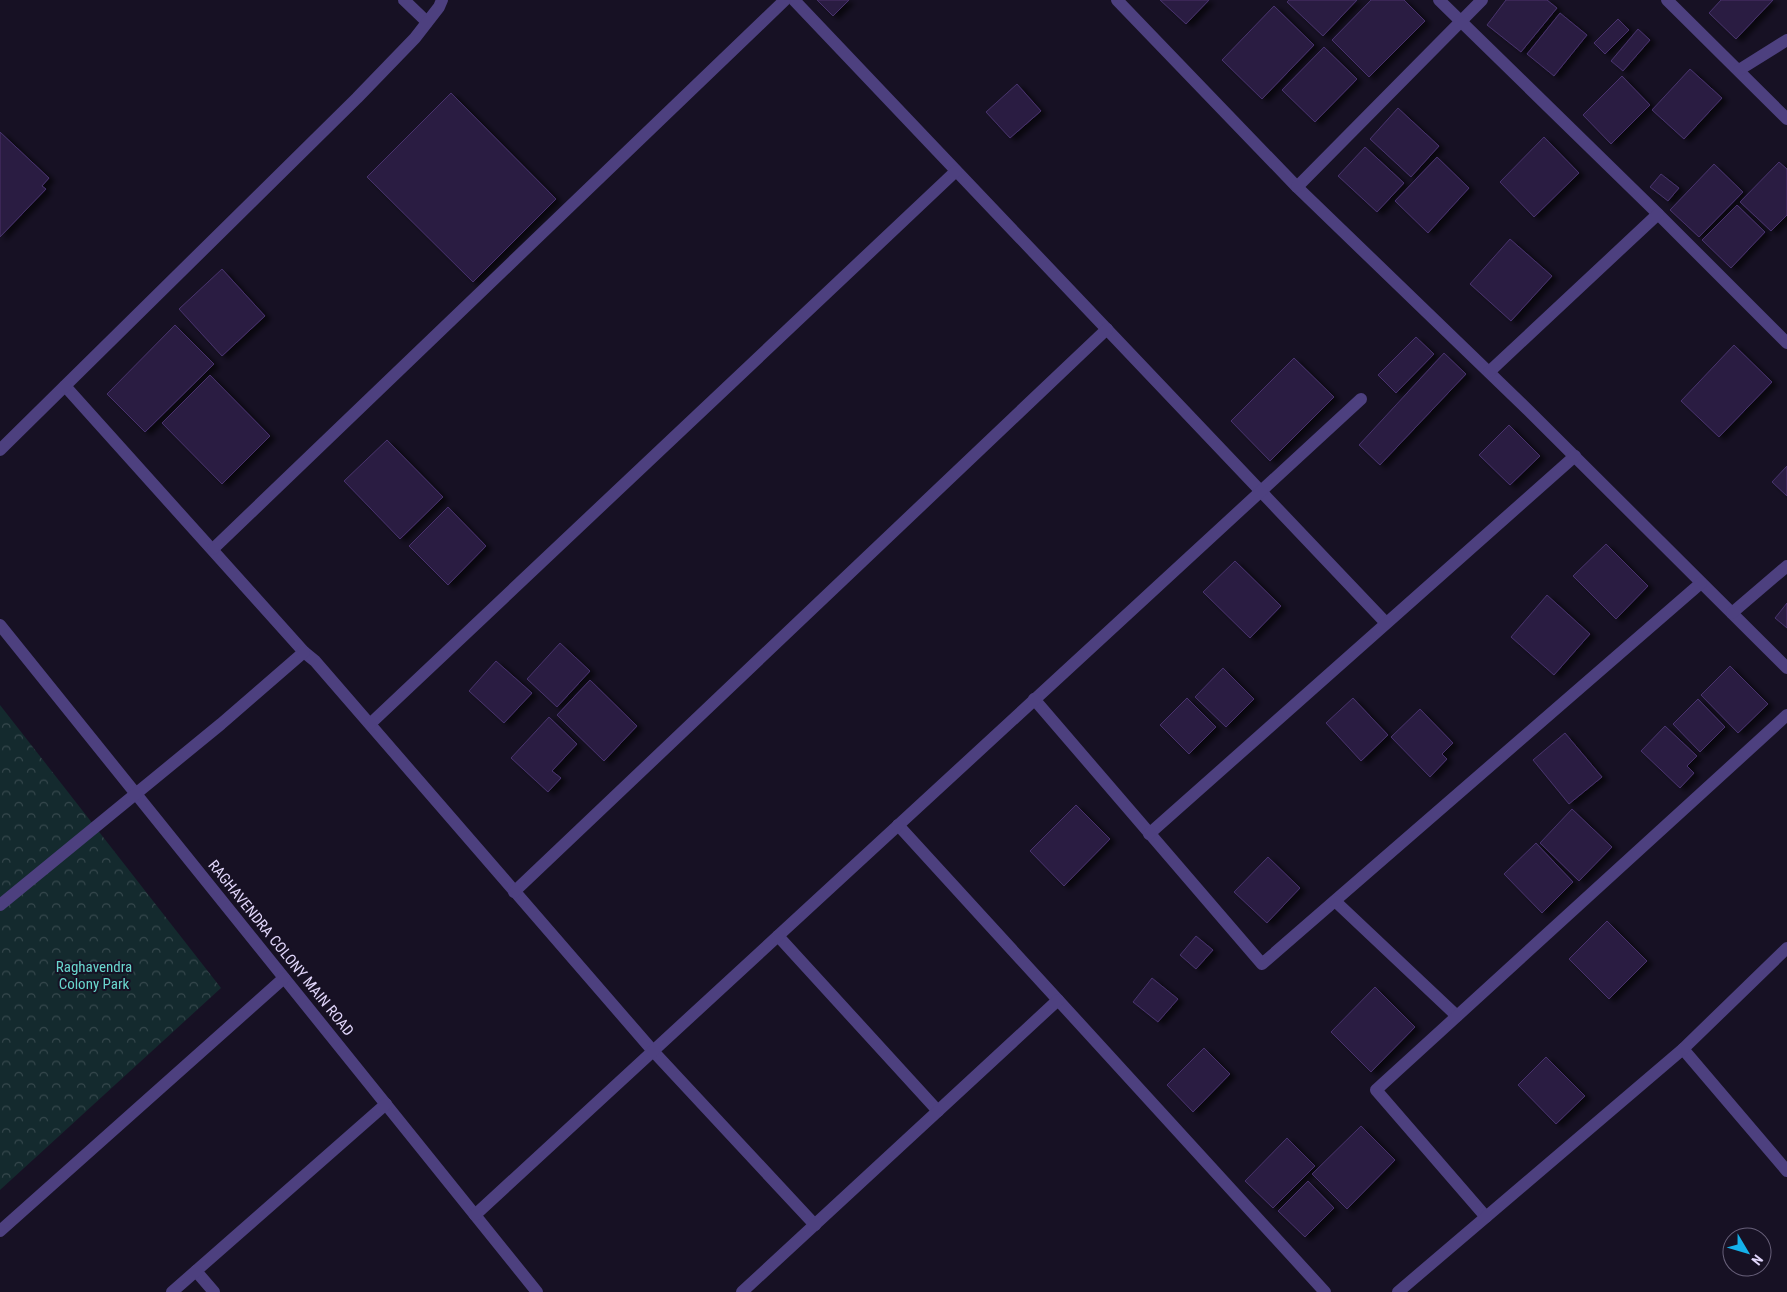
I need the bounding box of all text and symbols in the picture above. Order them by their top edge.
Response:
street label: RAGHAVENDRA COLONY MAIN ROAD [205,857,357,1039]
park label: Raghavendra Colony Park [56,958,132,993]
north arrow [1722,1227,1772,1277]
text: N [1748,1252,1766,1268]

